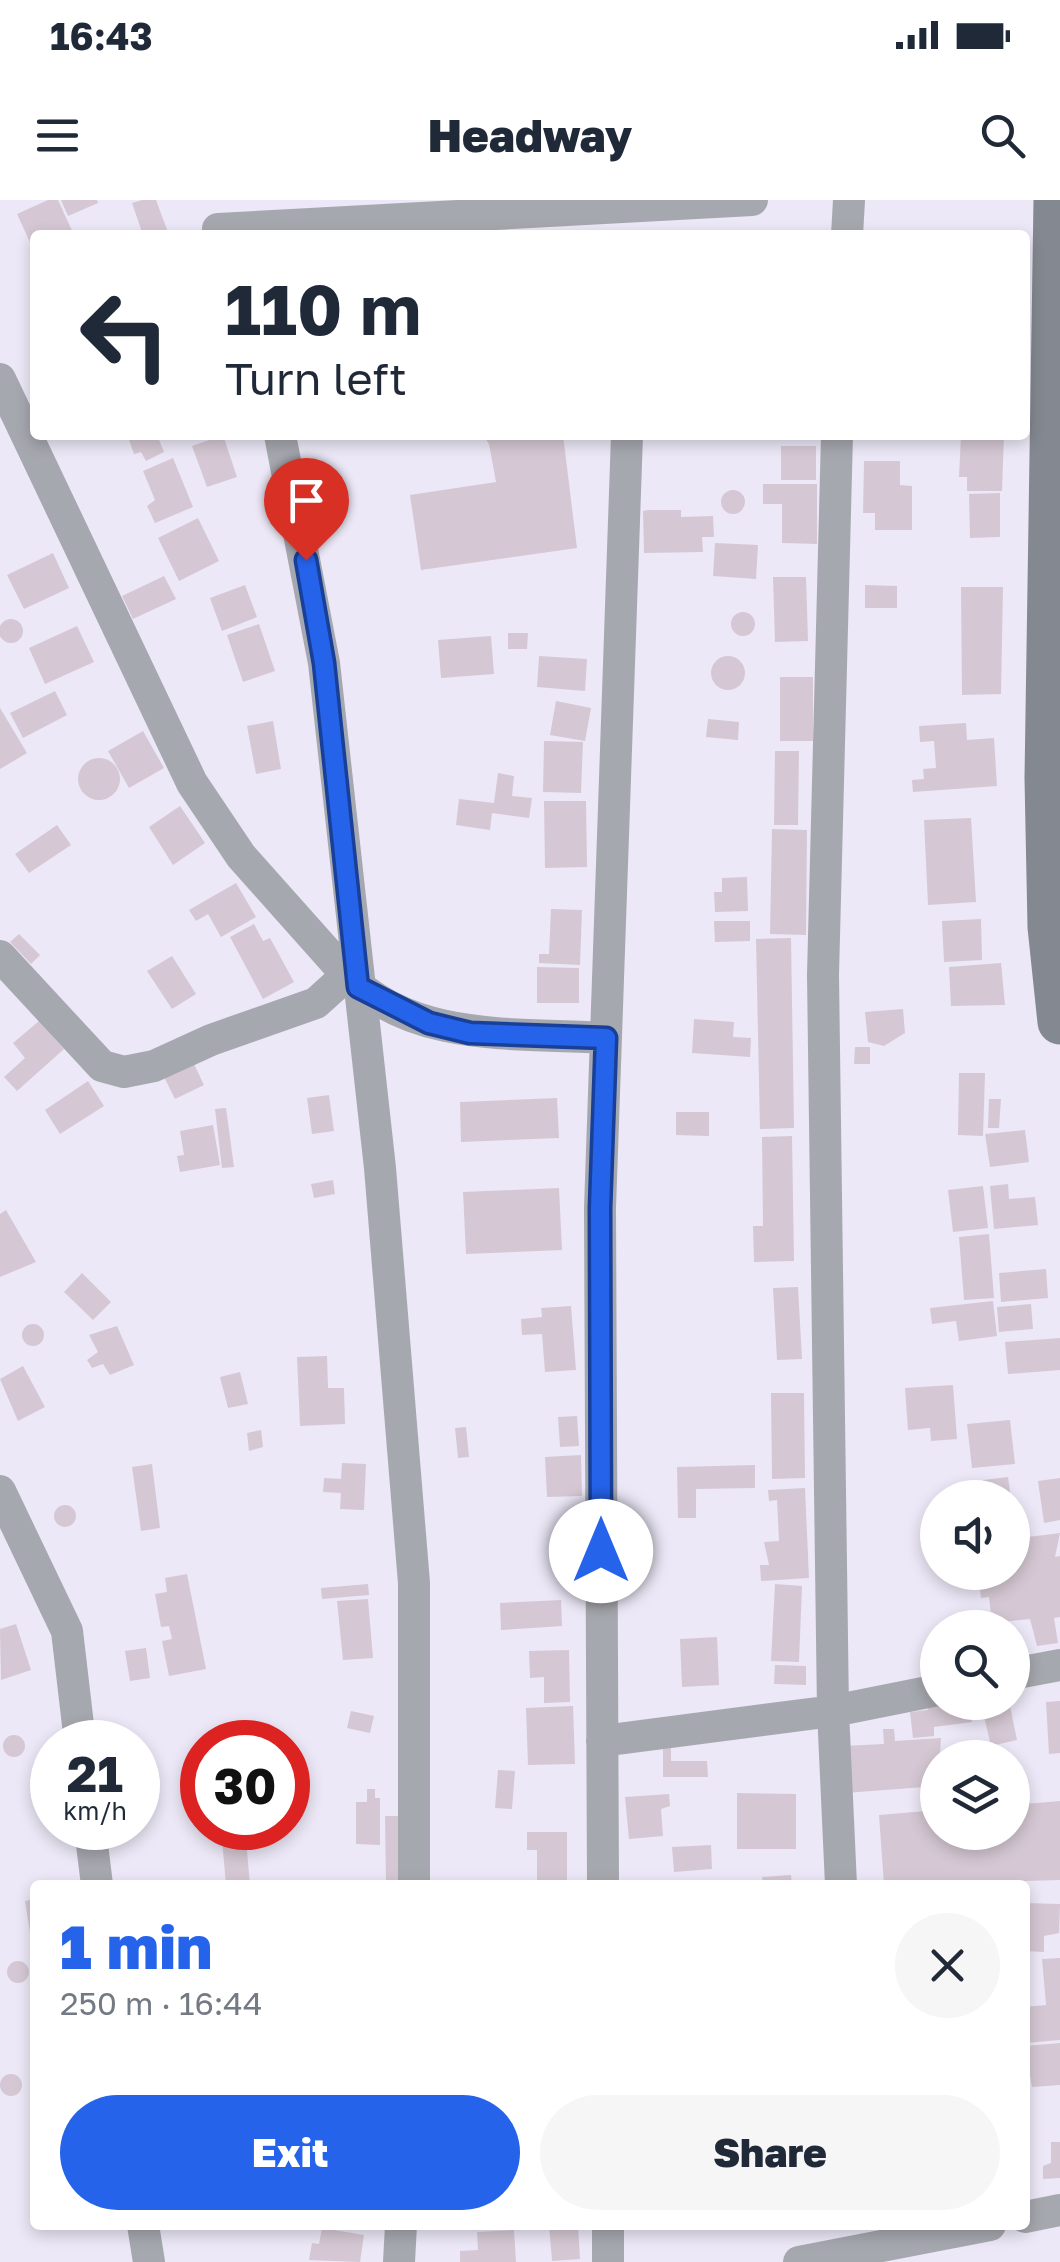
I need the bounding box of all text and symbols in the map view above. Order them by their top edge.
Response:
text: 16:43 [50,13,153,58]
icon: menu [30,108,85,163]
text: Headway [428,108,632,162]
icon: search [975,108,1030,163]
text: 110 m [225,266,421,350]
icon: left [60,270,190,400]
text: Turn left [225,351,407,405]
pin [264,458,349,561]
icon: arrive [279,473,334,528]
map controls [920,1480,1030,1850]
button: sound [920,1480,1030,1590]
position arrow [549,1499,653,1603]
button: search [920,1610,1030,1720]
speed limit sign: 30 [180,1720,310,1850]
button: layers [920,1740,1030,1850]
text: 21 [67,1743,123,1803]
text: km/h [63,1795,127,1826]
text: 1 min [60,1910,212,1982]
button: close [895,1913,1000,2018]
text: 250 m · 16:44 [60,1984,262,2022]
button: Exit [60,2095,520,2210]
button: Share [540,2095,1000,2210]

